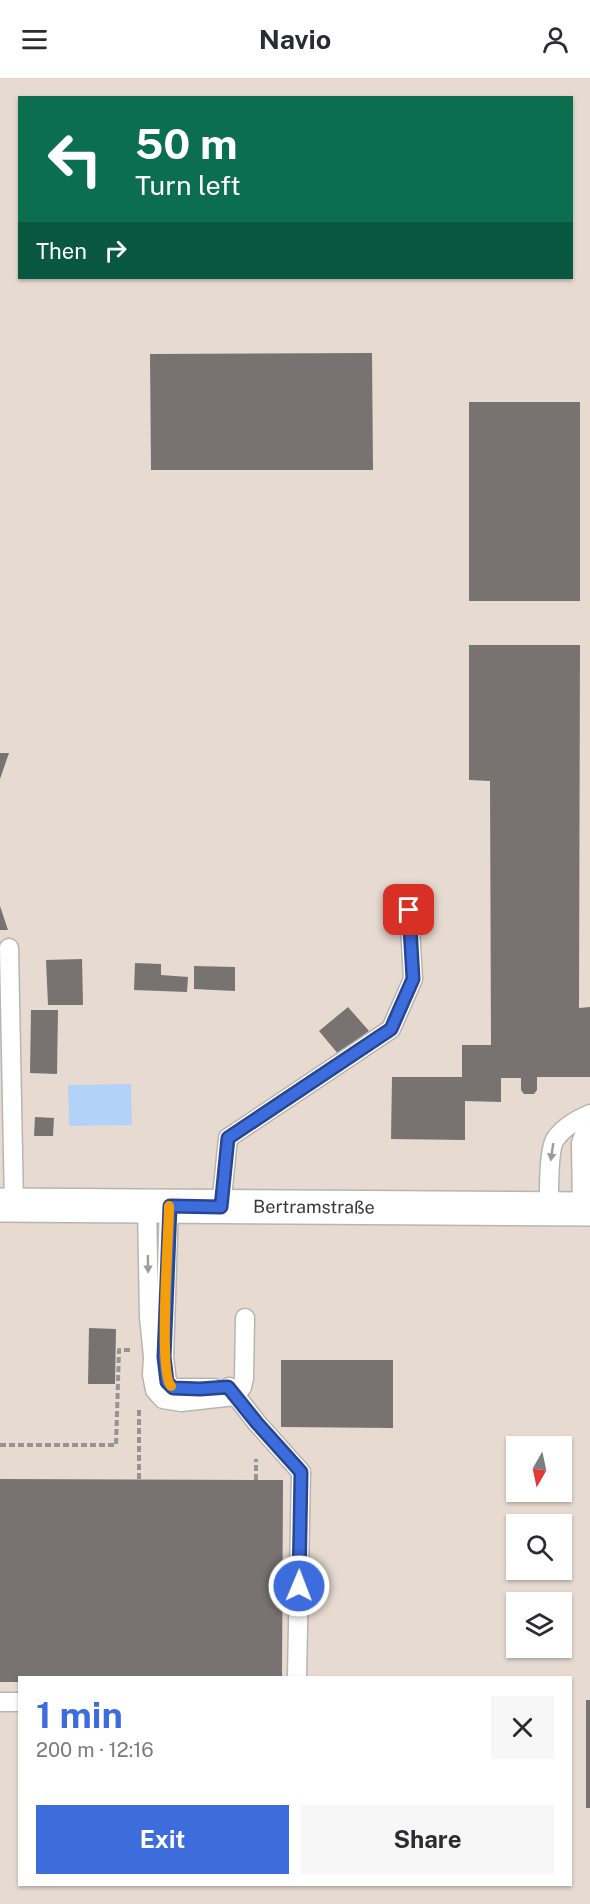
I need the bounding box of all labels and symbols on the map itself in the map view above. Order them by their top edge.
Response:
pin [383,884,434,935]
one-way arrow [547,1142,557,1161]
street label: Bertramstraße [253,1196,375,1218]
one-way arrow [143,1255,153,1274]
north arrow [506,1436,572,1502]
position arrow [267,1554,331,1618]

